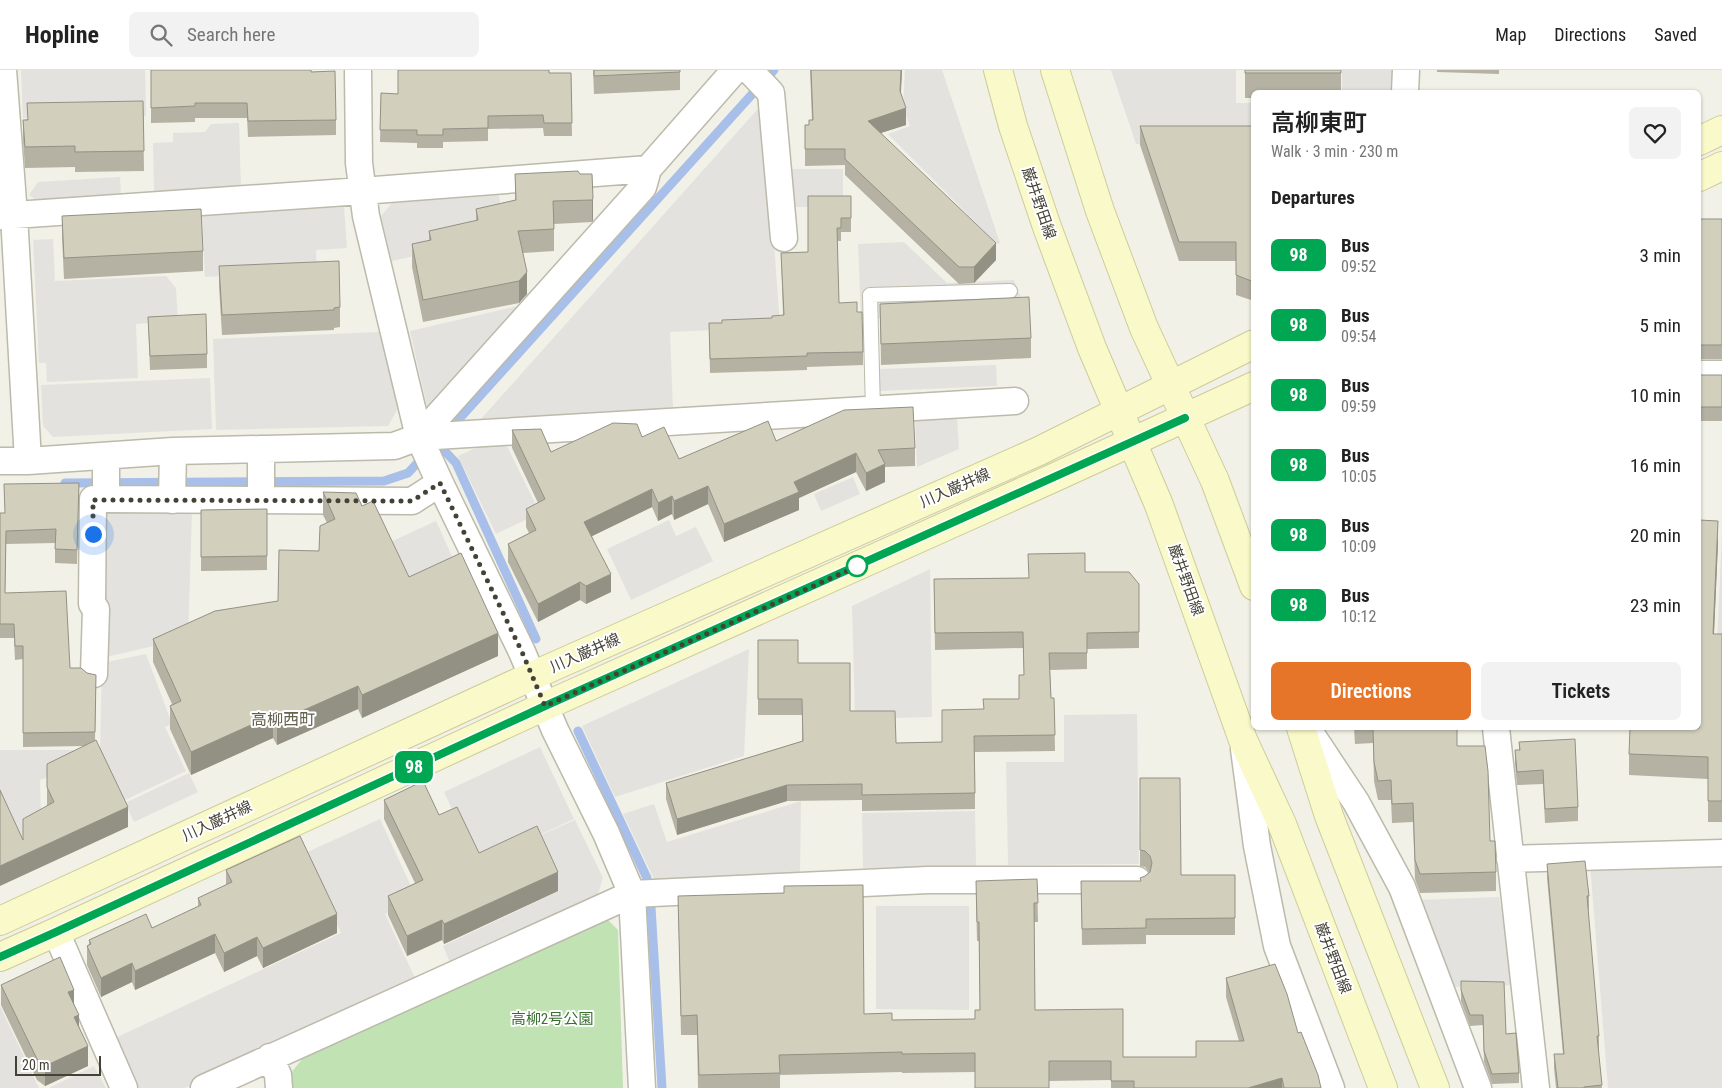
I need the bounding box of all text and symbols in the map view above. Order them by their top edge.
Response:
search box [129,12,479,57]
text: Hopline [25,21,99,49]
icon: search [147,21,175,49]
text: Search here [187,23,275,46]
text: Map [1495,24,1526,45]
text: Directions [1554,24,1626,45]
text: Saved [1654,24,1697,45]
button: heart [1629,107,1681,159]
text: 高柳東町 [1271,109,1367,137]
text: Walk · 3 min · 230 m [1271,142,1398,161]
street label: 巌井野田線 [1018,165,1060,241]
text: Departures [1271,186,1355,209]
text: Bus [1341,234,1370,257]
text: 98 [1289,244,1308,265]
text: 3 min [1639,244,1681,267]
text: 09:52 [1341,257,1376,276]
text: Bus [1341,304,1370,327]
text: 98 [1289,314,1308,335]
text: 5 min [1639,314,1681,337]
text: 09:54 [1341,327,1376,346]
text: Bus [1341,374,1370,397]
text: 98 [1289,384,1308,405]
text: 10 min [1630,384,1681,407]
text: 09:59 [1341,397,1376,416]
text: Bus [1341,444,1370,467]
text: 98 [1289,454,1308,475]
text: 16 min [1630,454,1681,477]
street label: 川入巌井線 [917,465,993,511]
text: 10:05 [1341,467,1376,486]
text: Bus [1341,514,1370,537]
your location [81,522,106,547]
text: 98 [1289,524,1308,545]
text: 20 min [1630,524,1681,547]
text: 10:09 [1341,537,1376,556]
street label: 巌井野田線 [1165,542,1207,618]
unlabelled marker [846,555,868,577]
text: Bus [1341,584,1370,607]
text: 98 [1289,594,1308,615]
text: 23 min [1630,594,1681,617]
text: 10:12 [1341,607,1376,626]
street label: 川入巌井線 [547,630,623,676]
button: Directions [1271,662,1471,720]
button: Tickets [1481,662,1681,720]
district label: 高柳西町 [251,710,315,729]
line badge: 98 [392,751,436,783]
text: 98 [405,756,423,777]
street label: 川入巌井線 [179,797,255,845]
street label: 巌井野田線 [1311,920,1355,996]
park label: 高柳2号公園 [511,1010,593,1028]
scale bar [15,1053,101,1076]
text: 20 m [22,1057,50,1073]

